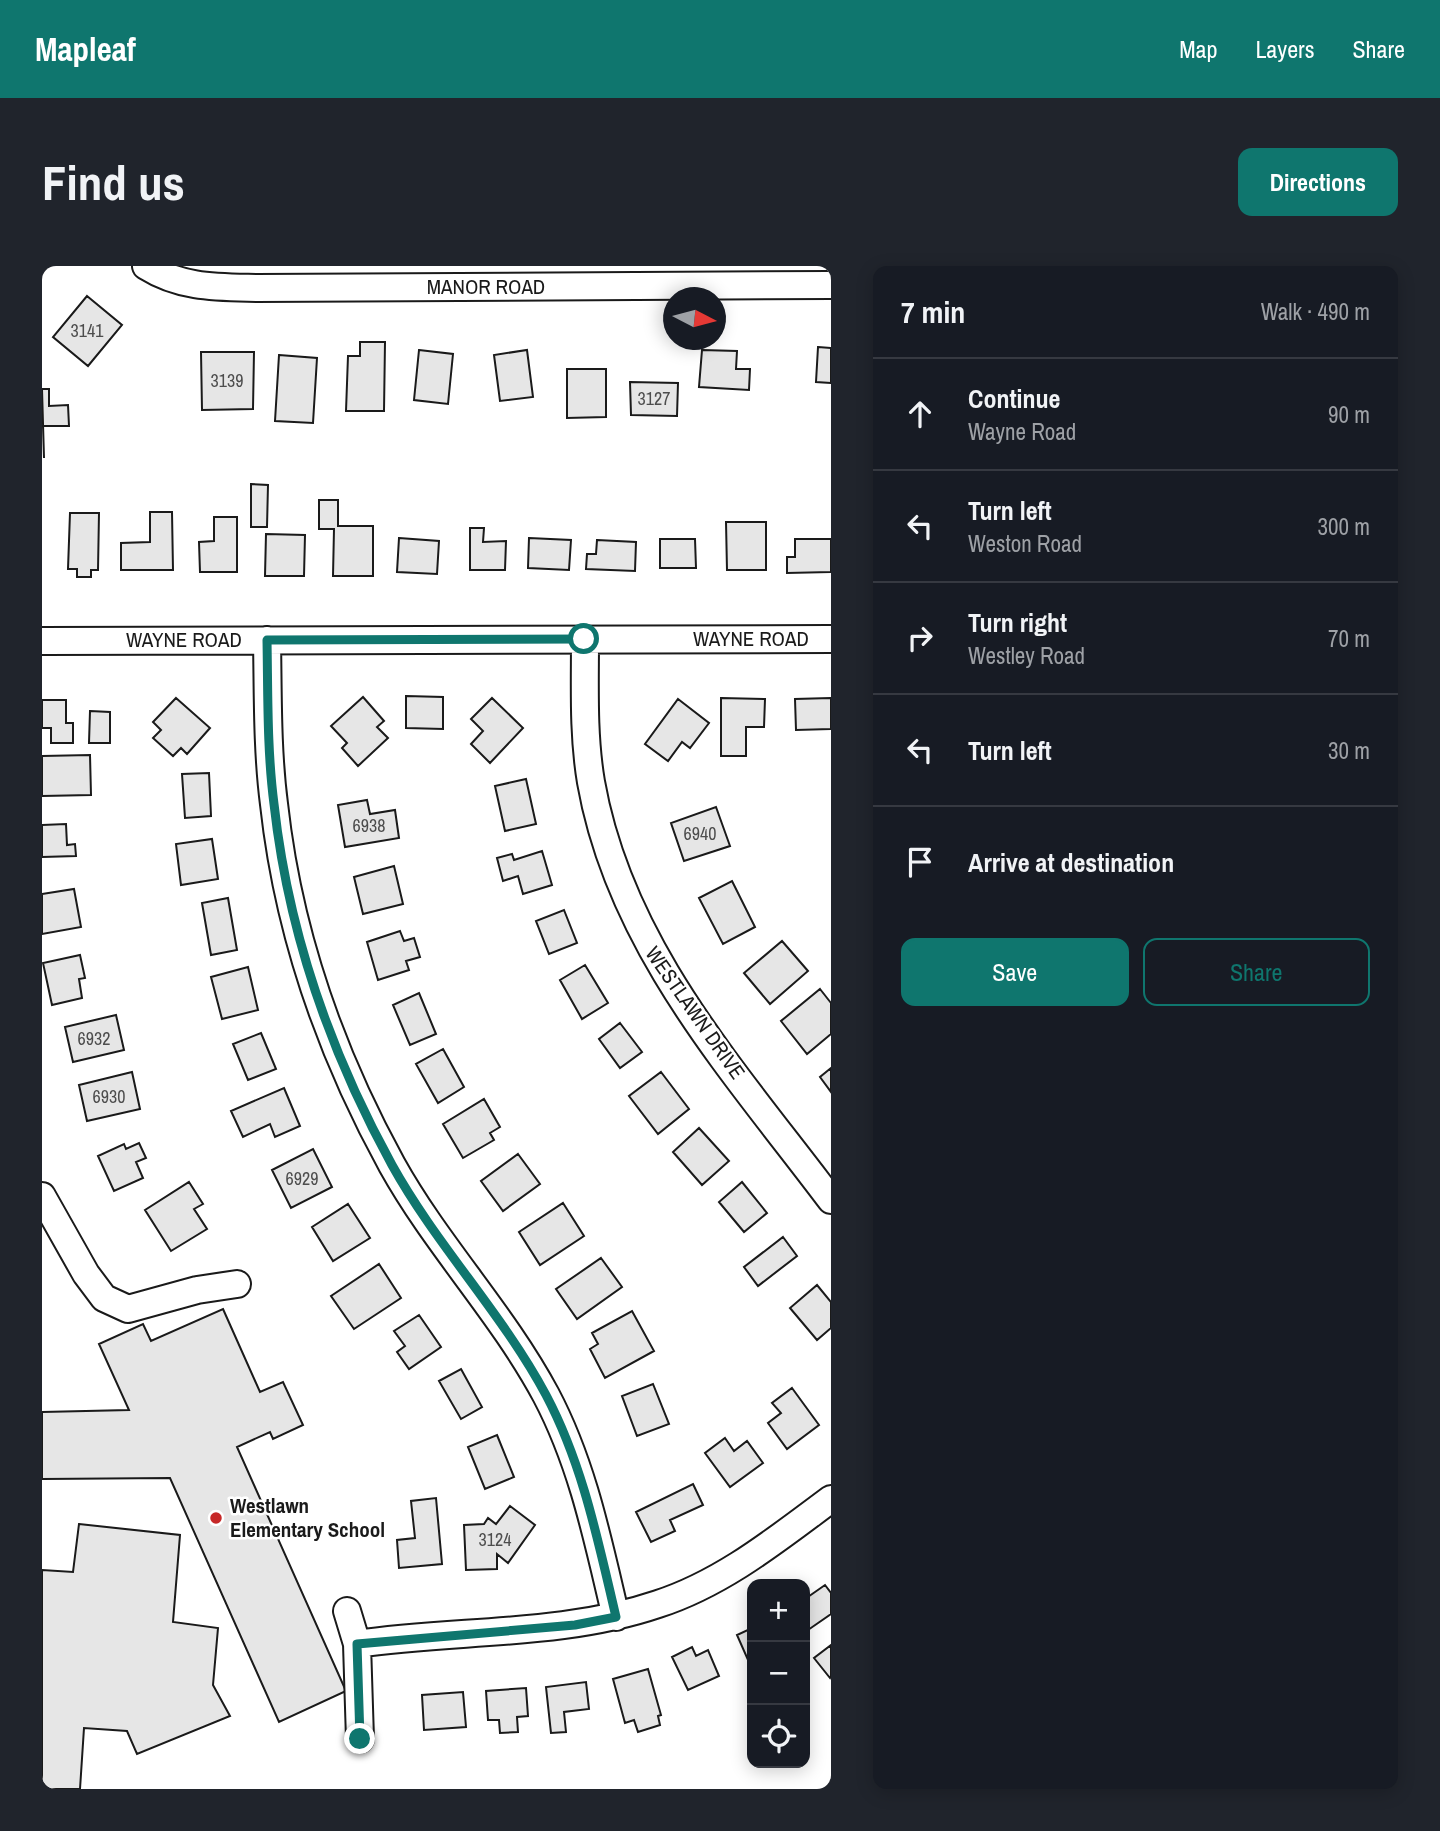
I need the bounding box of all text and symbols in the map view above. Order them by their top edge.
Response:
text: Mapleaf [35,27,136,71]
text: Map [1179,33,1217,65]
text: Layers [1255,33,1314,65]
text: Share [1352,33,1405,65]
button: Directions [1238,148,1398,216]
text: Find us [42,149,185,215]
street label: MANOR ROAD [427,272,545,301]
north arrow [663,287,726,350]
text: 7 min [901,292,965,332]
text: Walk · 490 m [1261,296,1370,327]
house number: 3141 [71,318,104,343]
house number: 3139 [211,368,243,393]
text: Continue [968,381,1060,416]
house number: 3127 [638,386,670,411]
icon: ahead [901,395,939,433]
text: 90 m [1328,399,1370,430]
text: Wayne Road [968,416,1076,447]
text: Turn left [968,493,1052,528]
icon: left [901,507,939,545]
text: 300 m [1318,511,1370,542]
text: Weston Road [968,528,1082,559]
text: Turn right [968,605,1067,640]
icon: right [901,619,939,657]
route start [568,623,599,654]
text: 70 m [1328,623,1370,654]
street label: WAYNE ROAD [693,624,809,653]
street label: WAYNE ROAD [126,625,242,654]
text: Westley Road [968,640,1085,671]
icon: left [901,731,939,769]
text: Turn left [968,733,1052,768]
text: 30 m [1328,735,1370,766]
house number: 6938 [353,813,385,838]
house number: 6940 [684,821,716,846]
icon: arrive [901,843,939,881]
text: Arrive at destination [968,845,1174,880]
button: Save [901,938,1129,1006]
button: Share [1143,938,1370,1006]
street label: WESTLAWN DRIVE [639,940,752,1085]
house number: 6932 [78,1026,110,1051]
house number: 6930 [93,1084,125,1109]
house number: 6929 [286,1166,318,1191]
place label: Westlawn Elementary School [230,1491,385,1544]
marker: Westlawn Elementary School [208,1510,224,1526]
house number: 3124 [479,1527,511,1552]
map controls [747,1579,810,1768]
button: + [747,1579,810,1642]
button: − [747,1642,810,1705]
button: locate [747,1705,810,1768]
route end [344,1723,375,1754]

